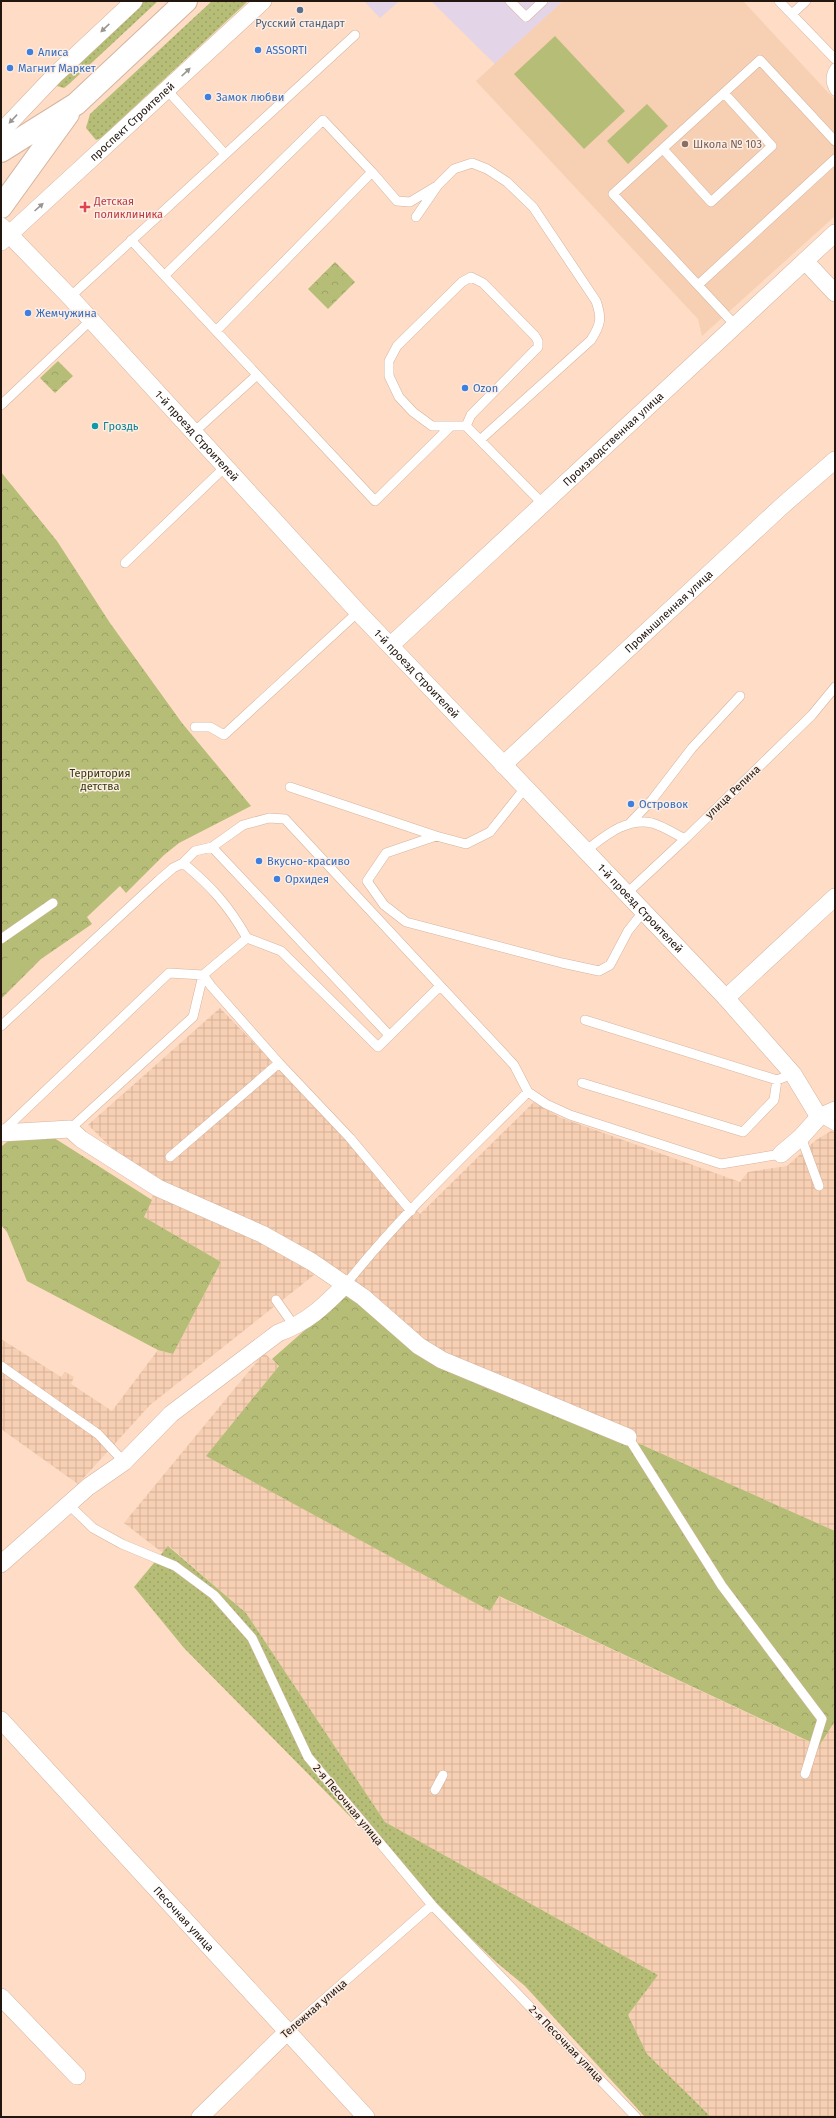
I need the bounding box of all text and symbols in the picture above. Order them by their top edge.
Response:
marker: Русский стандарт [295,5,305,15]
place label: Русский стандарт [255,17,345,30]
one-way arrow [100,23,110,32]
place label: ASSORTI [266,44,307,57]
marker: ASSORTI [253,45,263,55]
place label: Алиса [38,46,68,59]
marker: Алиса [25,47,35,57]
place label: Магнит Маркет [18,62,96,75]
marker: Магнит Маркет [5,63,15,73]
one-way arrow [181,67,191,77]
street label: проспект Строителей [87,79,177,164]
place label: Замок любви [216,91,284,104]
marker: Замок любви [203,92,213,102]
one-way arrow [9,115,18,124]
place label: Школа № 103 [693,138,762,151]
marker: Школа № 103 [680,139,690,149]
place label: Детская поликлиника [93,195,163,221]
marker: Детская поликлиника [79,201,91,213]
one-way arrow [34,203,44,212]
place label: Жемчужина [36,307,97,320]
marker: Жемчужина [23,308,33,318]
place label: Ozon [473,382,498,395]
marker: Ozon [460,383,470,393]
street label: 1-й проезд Строителей [152,388,242,484]
street label: Производственная улица [560,389,666,489]
place label: Гроздь [103,420,139,433]
marker: Гроздь [90,421,100,431]
street label: Промышленная улица [622,567,715,655]
street label: 1-й проезд Строителей [371,626,462,721]
street label: улица Репина [703,763,763,821]
park label: Территория детства [69,767,131,793]
place label: Островок [639,798,688,811]
marker: Островок [626,799,636,809]
place label: Вкусно-красиво [267,855,350,868]
marker: Вкусно-красиво [254,856,264,866]
street label: 1-й проезд Строителей [595,861,686,955]
place label: Орхидея [285,873,329,886]
marker: Орхидея [272,874,282,884]
street label: 2-я Песочная улица [310,1762,386,1848]
street label: Песочная улица [151,1884,217,1954]
street label: Тележная улица [278,1977,350,2041]
street label: 2-я Песочная улица [526,2003,606,2085]

